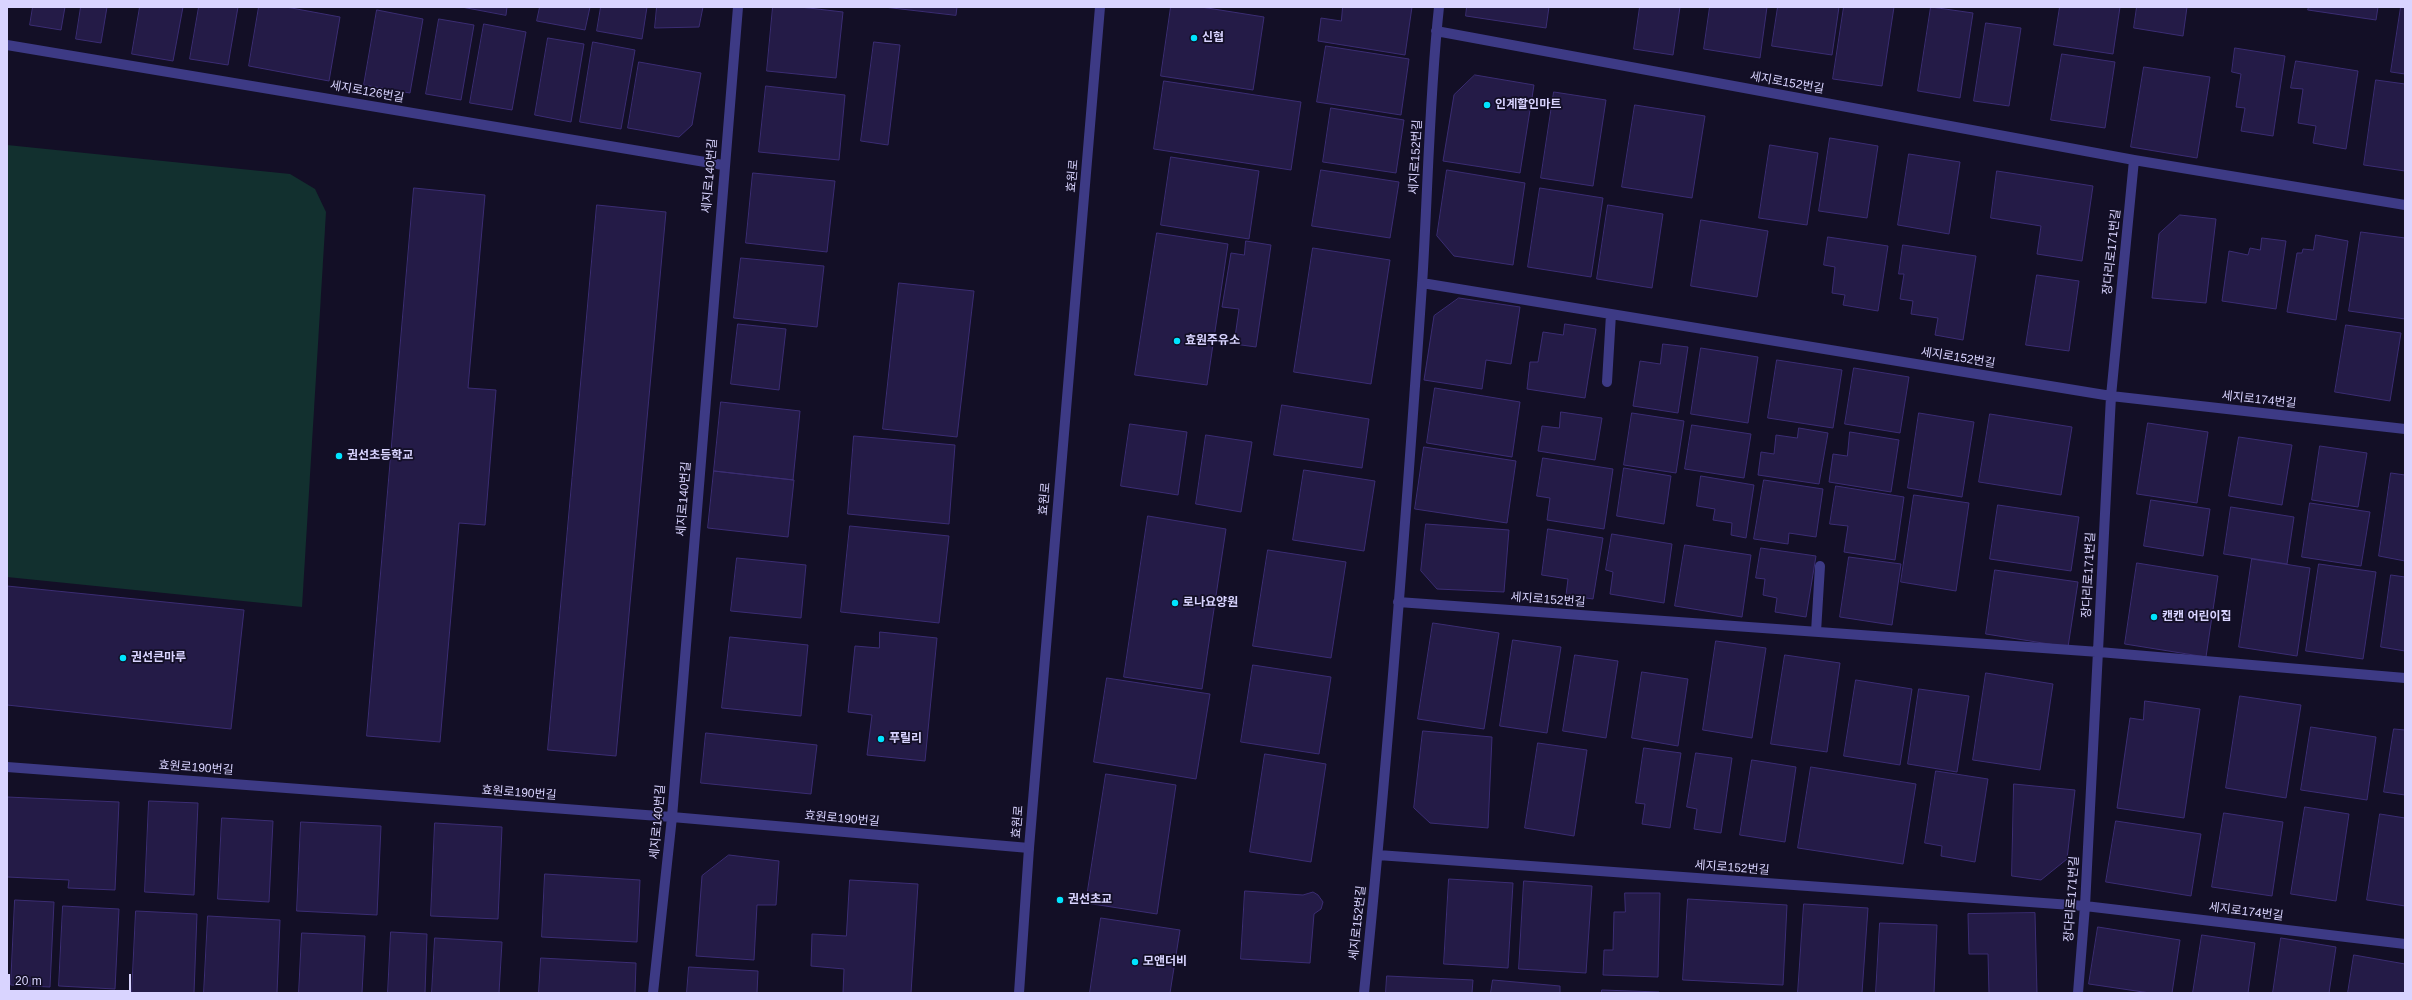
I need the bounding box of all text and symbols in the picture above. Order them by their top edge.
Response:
place label: 신협 [1202,31,1224,45]
marker: 신협 [1189,33,1199,43]
street label: 세지로152번길 [1749,69,1825,97]
street label: 세지로126번길 [329,78,405,106]
place label: 인계할인마트 [1495,98,1561,112]
marker: 인계할인마트 [1482,100,1492,110]
street label: 세지로152번길 [1407,119,1425,195]
street label: 세지로140번길 [700,138,720,214]
street label: 효원로 [1064,159,1082,193]
street label: 장다리로171번길 [2100,208,2124,296]
place label: 효원주유소 [1185,334,1240,348]
marker: 효원주유소 [1172,336,1182,346]
street label: 세지로152번길 [1920,345,1996,371]
street label: 세지로174번길 [2221,389,2297,411]
place label: 권선초등학교 [347,449,413,463]
marker: 권선초등학교 [334,451,344,461]
street label: 세지로140번길 [674,461,694,537]
street label: 효원로 [1036,482,1054,516]
street label: 장다리로171번길 [2080,532,2098,618]
street label: 세지로152번길 [1510,590,1586,610]
place label: 로나요양원 [1183,596,1238,610]
marker: 로나요양원 [1170,598,1180,608]
place label: 캔캔 어린이집 [2162,610,2232,624]
marker: 캔캔 어린이집 [2149,612,2159,622]
place label: 권선큰마루 [131,651,186,665]
marker: 권선큰마루 [118,653,128,663]
place label: 푸릴리 [889,732,922,746]
marker: 푸릴리 [876,734,886,744]
street label: 효원로190번길 [158,758,234,778]
street label: 효원로190번길 [481,783,557,803]
street label: 세지로140번길 [648,784,668,860]
street label: 효원로 [1009,805,1027,839]
street label: 효원로190번길 [804,809,880,829]
street label: 장다리로171번길 [2062,855,2082,943]
street label: 세지로152번길 [1694,858,1770,878]
street label: 세지로152번길 [1347,885,1369,961]
place label: 권선초교 [1068,893,1112,907]
marker: 권선초교 [1055,895,1065,905]
street label: 세지로174번길 [2208,900,2284,924]
place label: 모앤더비 [1143,955,1187,969]
marker: 모앤더비 [1130,957,1140,967]
scale bar [10,966,133,992]
text: 20 m [15,974,42,988]

